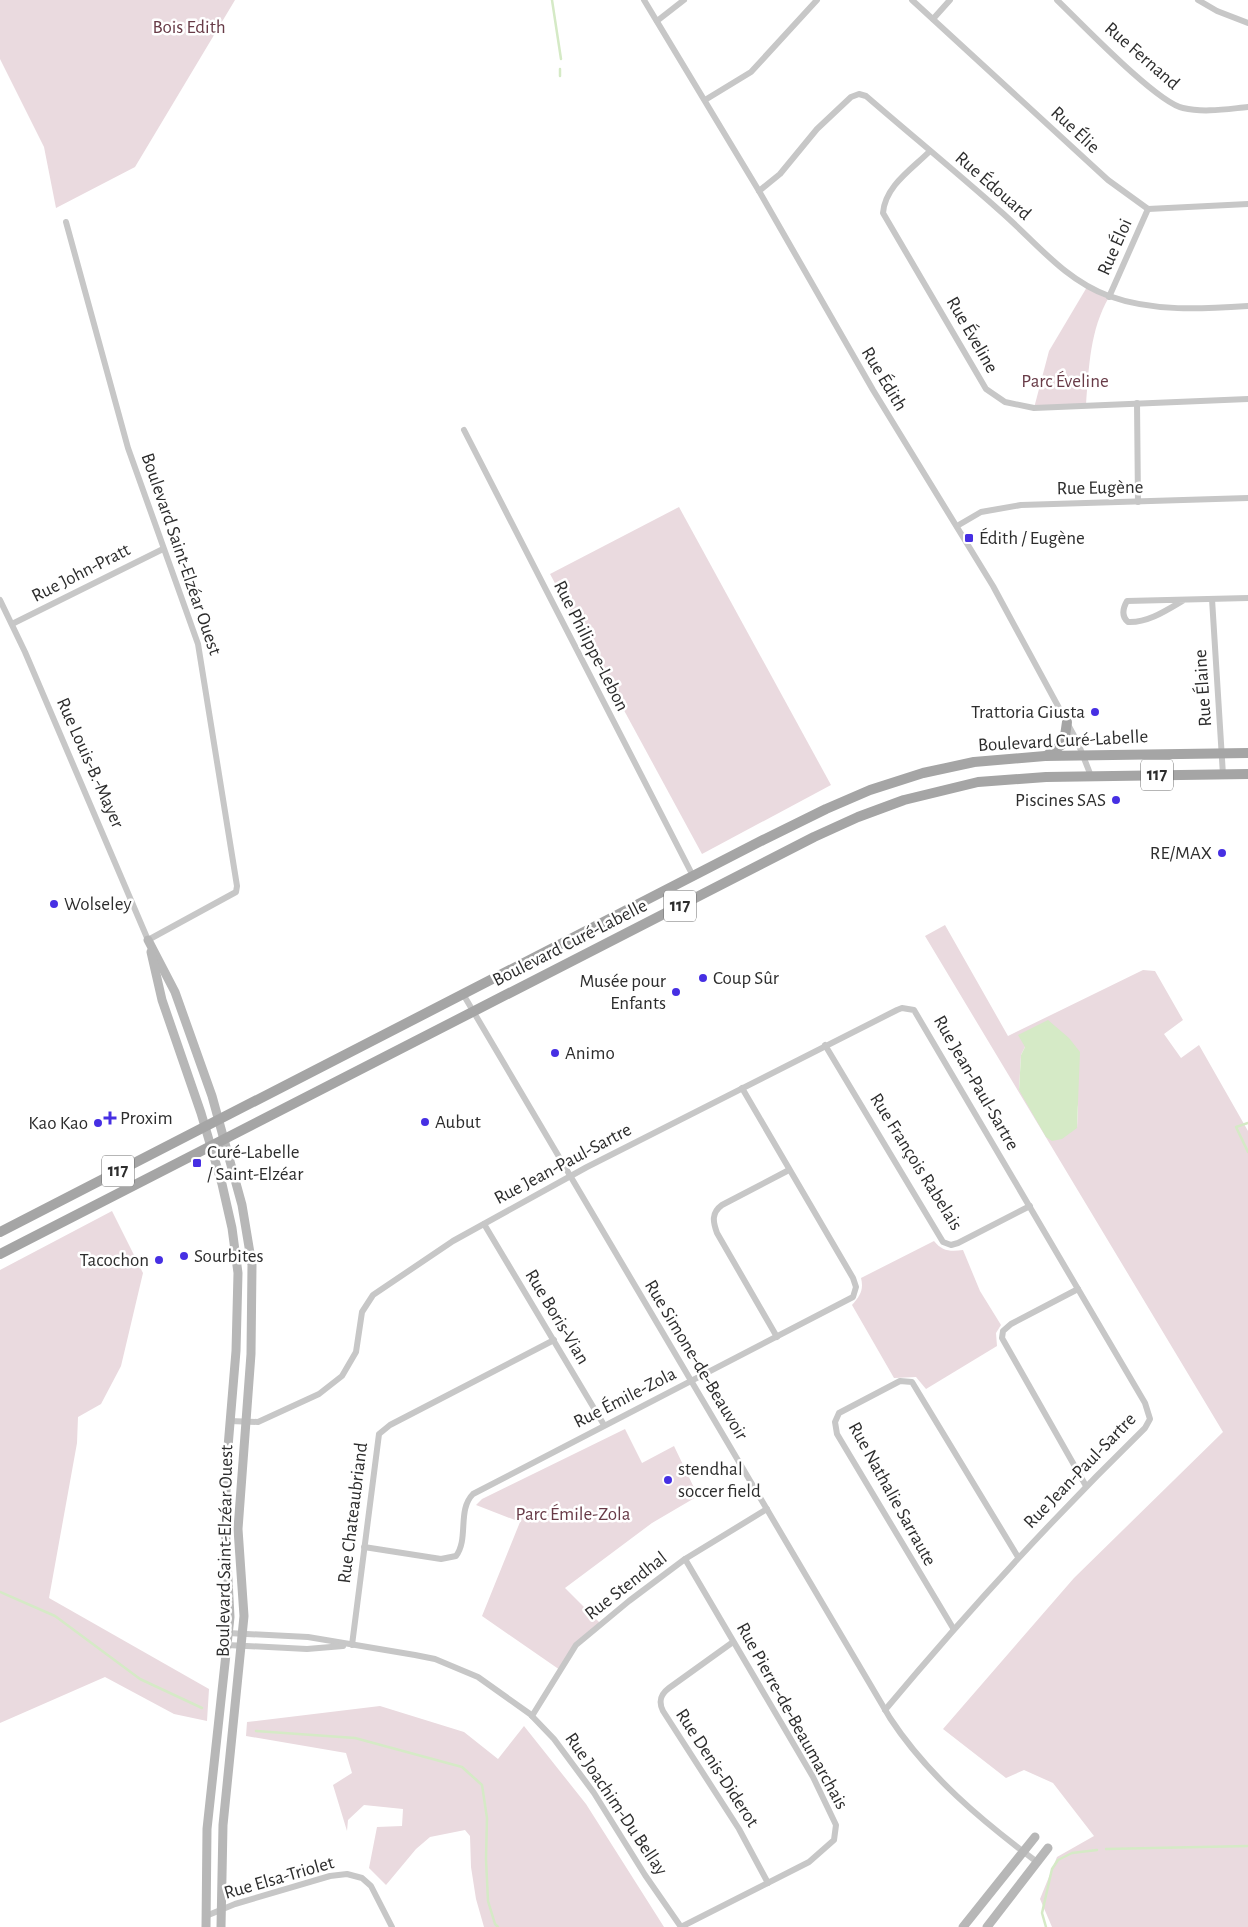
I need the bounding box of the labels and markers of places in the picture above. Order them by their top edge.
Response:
place label: Édith / Eugène [979,527,1085,548]
marker: Édith / Eugène [963,532,975,544]
place label: Trattoria Giusta [971,703,1085,722]
marker: Trattoria Giusta [1089,706,1101,718]
place label: Piscines SAS [1015,791,1106,810]
marker: Piscines SAS [1110,794,1122,806]
place label: RE/MAX [1150,844,1212,863]
marker: RE/MAX [1216,847,1228,859]
place label: Wolseley [64,895,132,914]
marker: Wolseley [48,898,60,910]
place label: Coup Sûr [713,969,779,988]
place label: Musée pour Enfants [579,972,666,1013]
marker: Coup Sûr [697,972,709,984]
marker: Musée pour Enfants [670,986,682,998]
place label: Animo [565,1044,615,1063]
marker: Animo [549,1047,561,1059]
place label: Proxim [120,1109,173,1128]
marker: Proxim [104,1112,116,1124]
place label: Aubut [435,1113,481,1132]
place label: Kao Kao [28,1114,88,1133]
marker: Aubut [419,1116,431,1128]
marker: Kao Kao [92,1117,104,1129]
place label: Curé-Labelle / Saint-Elzéar [207,1143,303,1184]
marker: Curé-Labelle / Saint-Elzéar [191,1157,203,1169]
place label: Sourbites [194,1247,264,1266]
marker: Sourbites [178,1250,190,1262]
place label: Tacochon [79,1251,149,1270]
marker: Tacochon [153,1254,165,1266]
place label: stendhal soccer field [678,1460,761,1501]
marker: stendhal soccer field [662,1474,674,1486]

